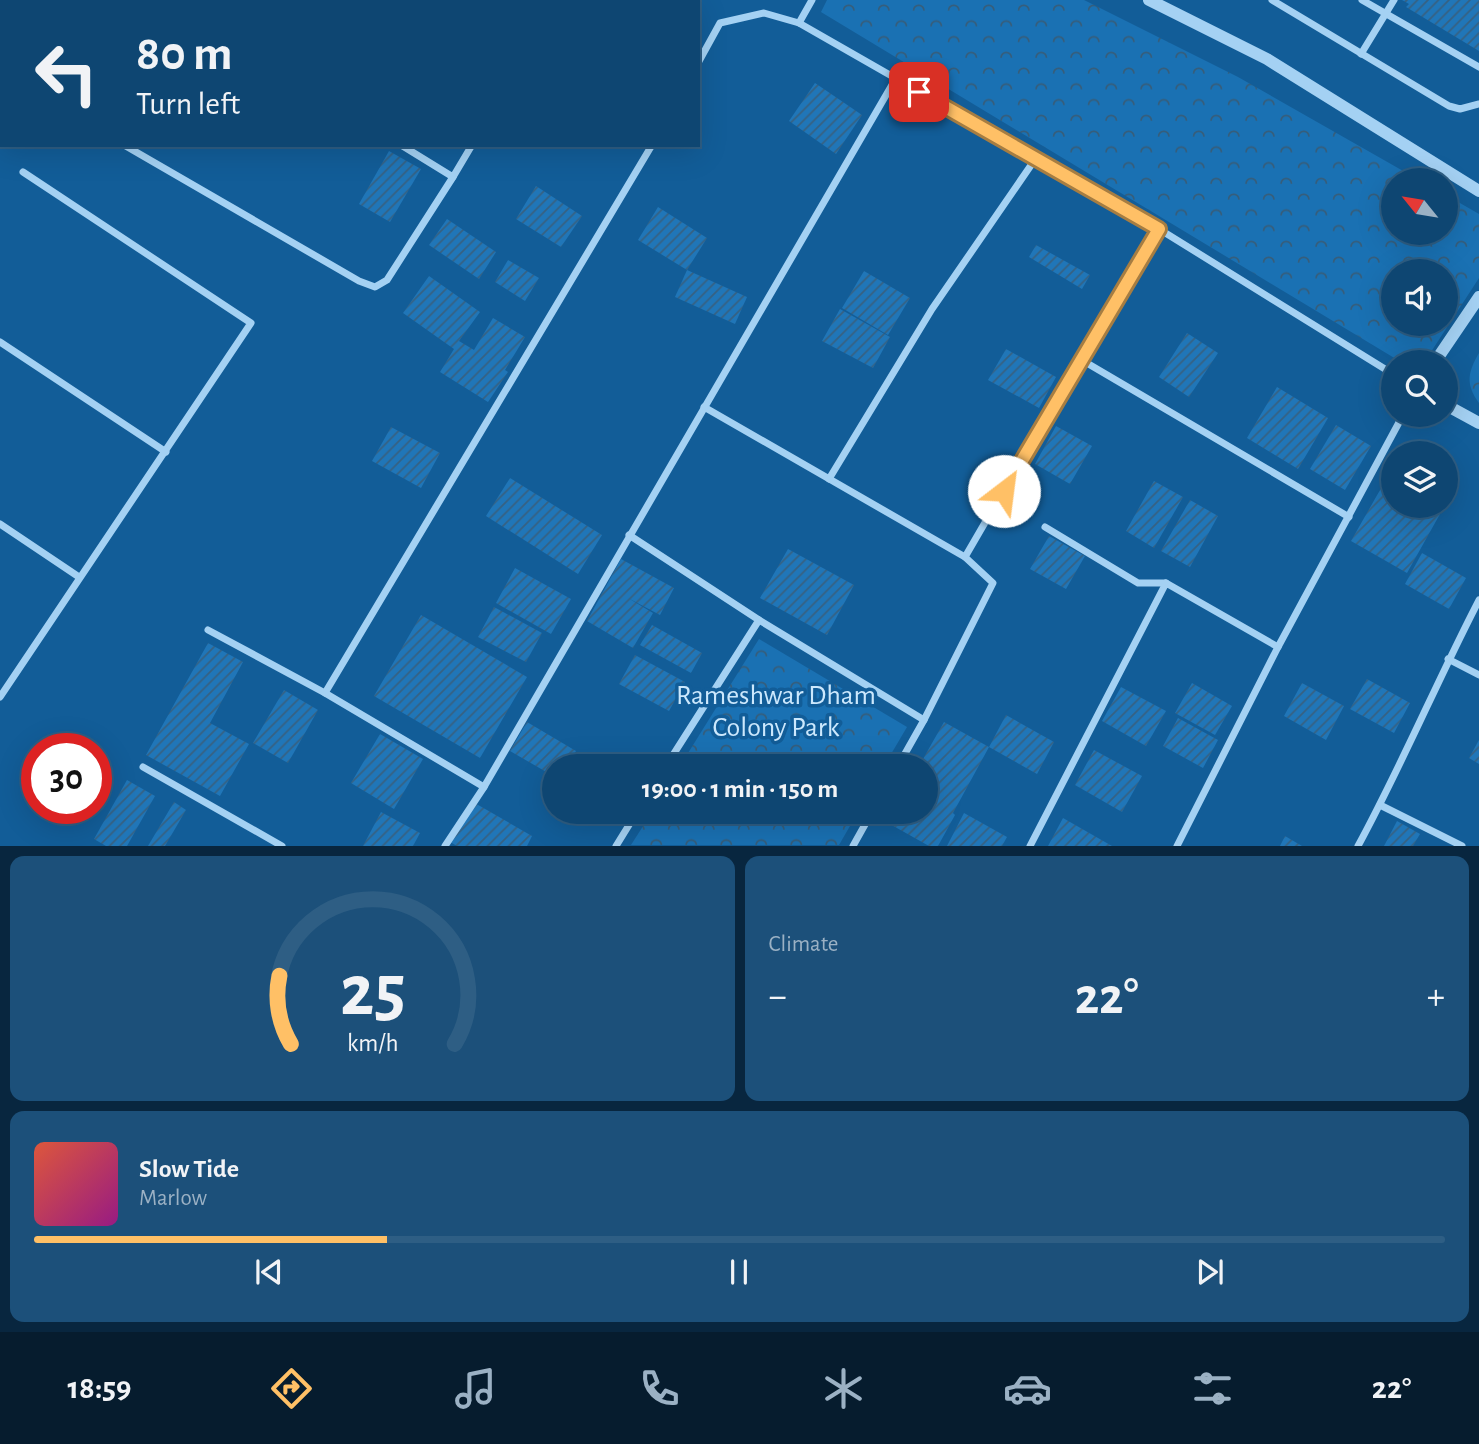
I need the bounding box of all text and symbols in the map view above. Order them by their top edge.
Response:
icon: left [21,28,112,119]
text: 80 m [136,30,233,79]
pin [889,62,949,122]
icon: arrive [900,73,938,111]
text: Turn left [136,88,240,120]
north arrow [1381,168,1458,245]
map controls [1381,168,1458,518]
button: sound [1381,259,1458,336]
button: search [1381,350,1458,427]
button: layers [1381,441,1458,518]
position arrow [967,454,1041,528]
park label: Rameshwar Dham Colony Park [676,682,876,742]
speed limit sign: 30 [21,733,112,824]
text: 19:00 · 1 min · 150 m [642,776,838,802]
text: Climate [769,933,838,956]
text: 25 [339,957,405,1030]
text: 22° [1075,971,1139,1023]
text: − [769,978,787,1016]
text: + [1427,978,1445,1016]
text: km/h [346,1031,398,1056]
text: Slow Tide [139,1156,239,1182]
text: Marlow [139,1187,207,1210]
icon: previous [250,1253,288,1291]
icon: pause [720,1253,758,1291]
icon: next [1191,1253,1229,1291]
icon: directions [267,1364,316,1413]
icon: music [451,1364,500,1413]
icon: phone [635,1364,684,1413]
icon: climate [819,1364,868,1413]
icon: car [1003,1364,1052,1413]
icon: filters [1188,1364,1237,1413]
text: 18:59 [68,1372,132,1404]
text: 22° [1372,1372,1411,1404]

